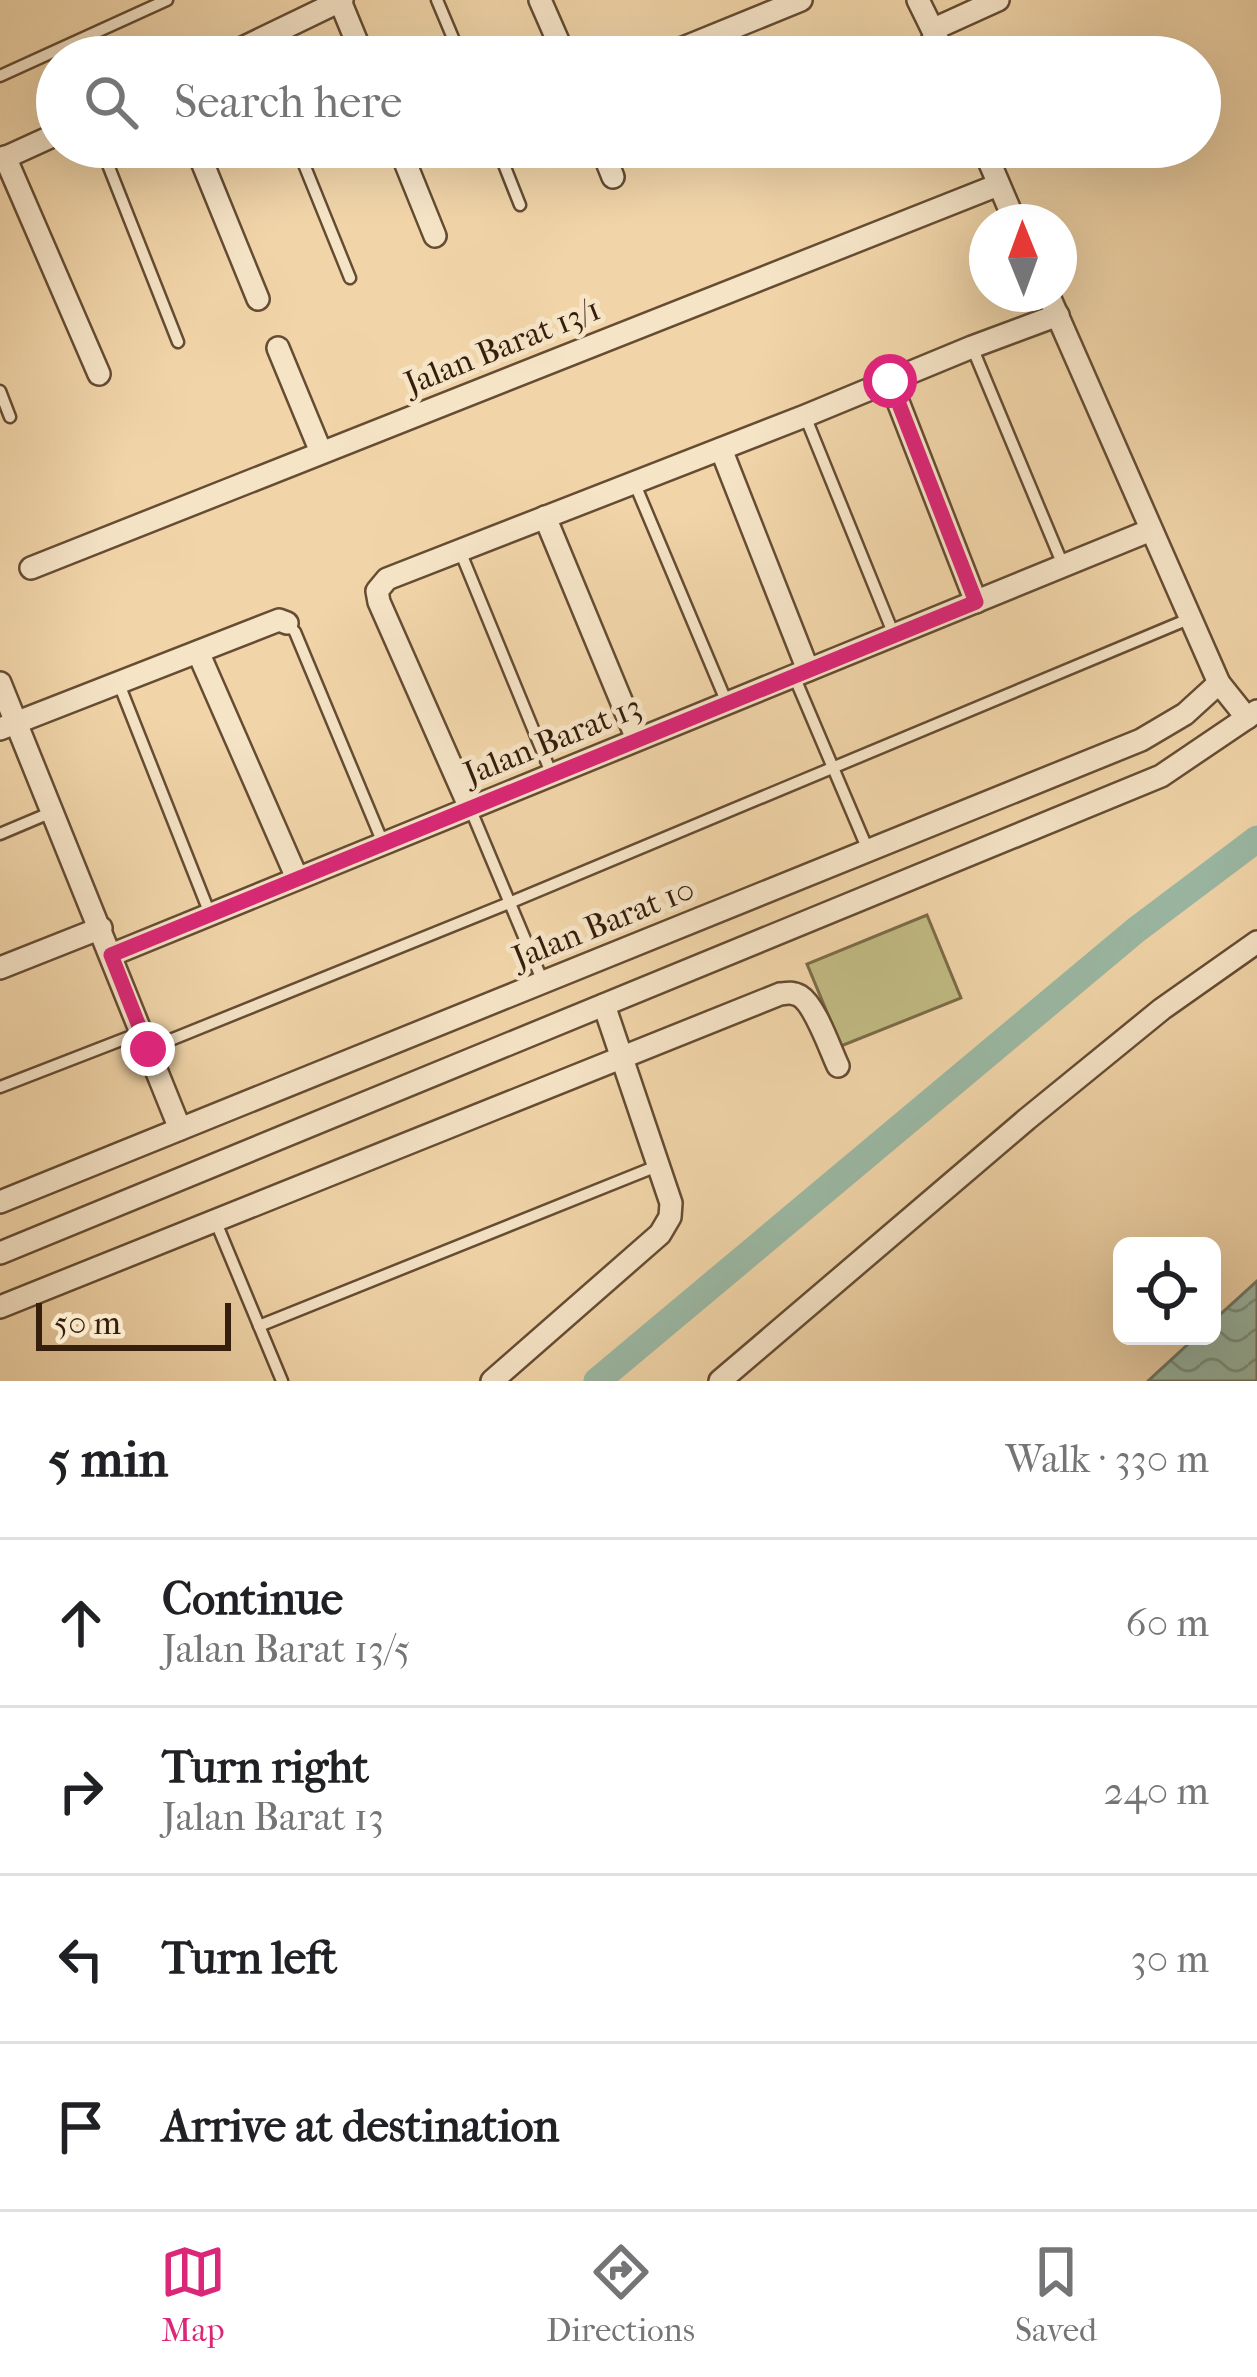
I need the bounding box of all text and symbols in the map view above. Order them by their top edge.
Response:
search box [36,36,1221,168]
icon: search [78,69,144,135]
text: Search here [174,76,402,129]
north arrow [969,204,1077,312]
street label: Jalan Barat 13/1 [396,289,606,404]
route start [863,354,917,408]
street label: Jalan Barat 13 [455,687,647,795]
street label: Jalan Barat 10 [504,869,700,979]
route end [121,1022,175,1076]
map controls [1113,1237,1221,1345]
button: locate [1113,1237,1221,1345]
scale bar [36,1297,231,1350]
text: 50 m [54,1304,121,1343]
text: 5 min [48,1429,168,1489]
text: Walk · 330 m [1006,1436,1209,1482]
text: Continue [162,1573,343,1626]
icon: ahead [48,1590,114,1656]
text: 60 m [1126,1600,1209,1646]
text: Jalan Barat 13/5 [162,1626,410,1672]
text: Turn right [162,1741,369,1794]
icon: right [48,1758,114,1824]
text: 240 m [1104,1768,1209,1814]
text: Jalan Barat 13 [162,1794,384,1840]
icon: left [48,1926,114,1992]
text: Turn left [162,1932,337,1985]
text: 30 m [1131,1936,1209,1982]
icon: arrive [48,2094,114,2160]
text: Arrive at destination [162,2100,559,2153]
tab: Map [160,2239,226,2350]
tab: Directions [546,2239,695,2350]
tab: Saved [1015,2239,1097,2350]

